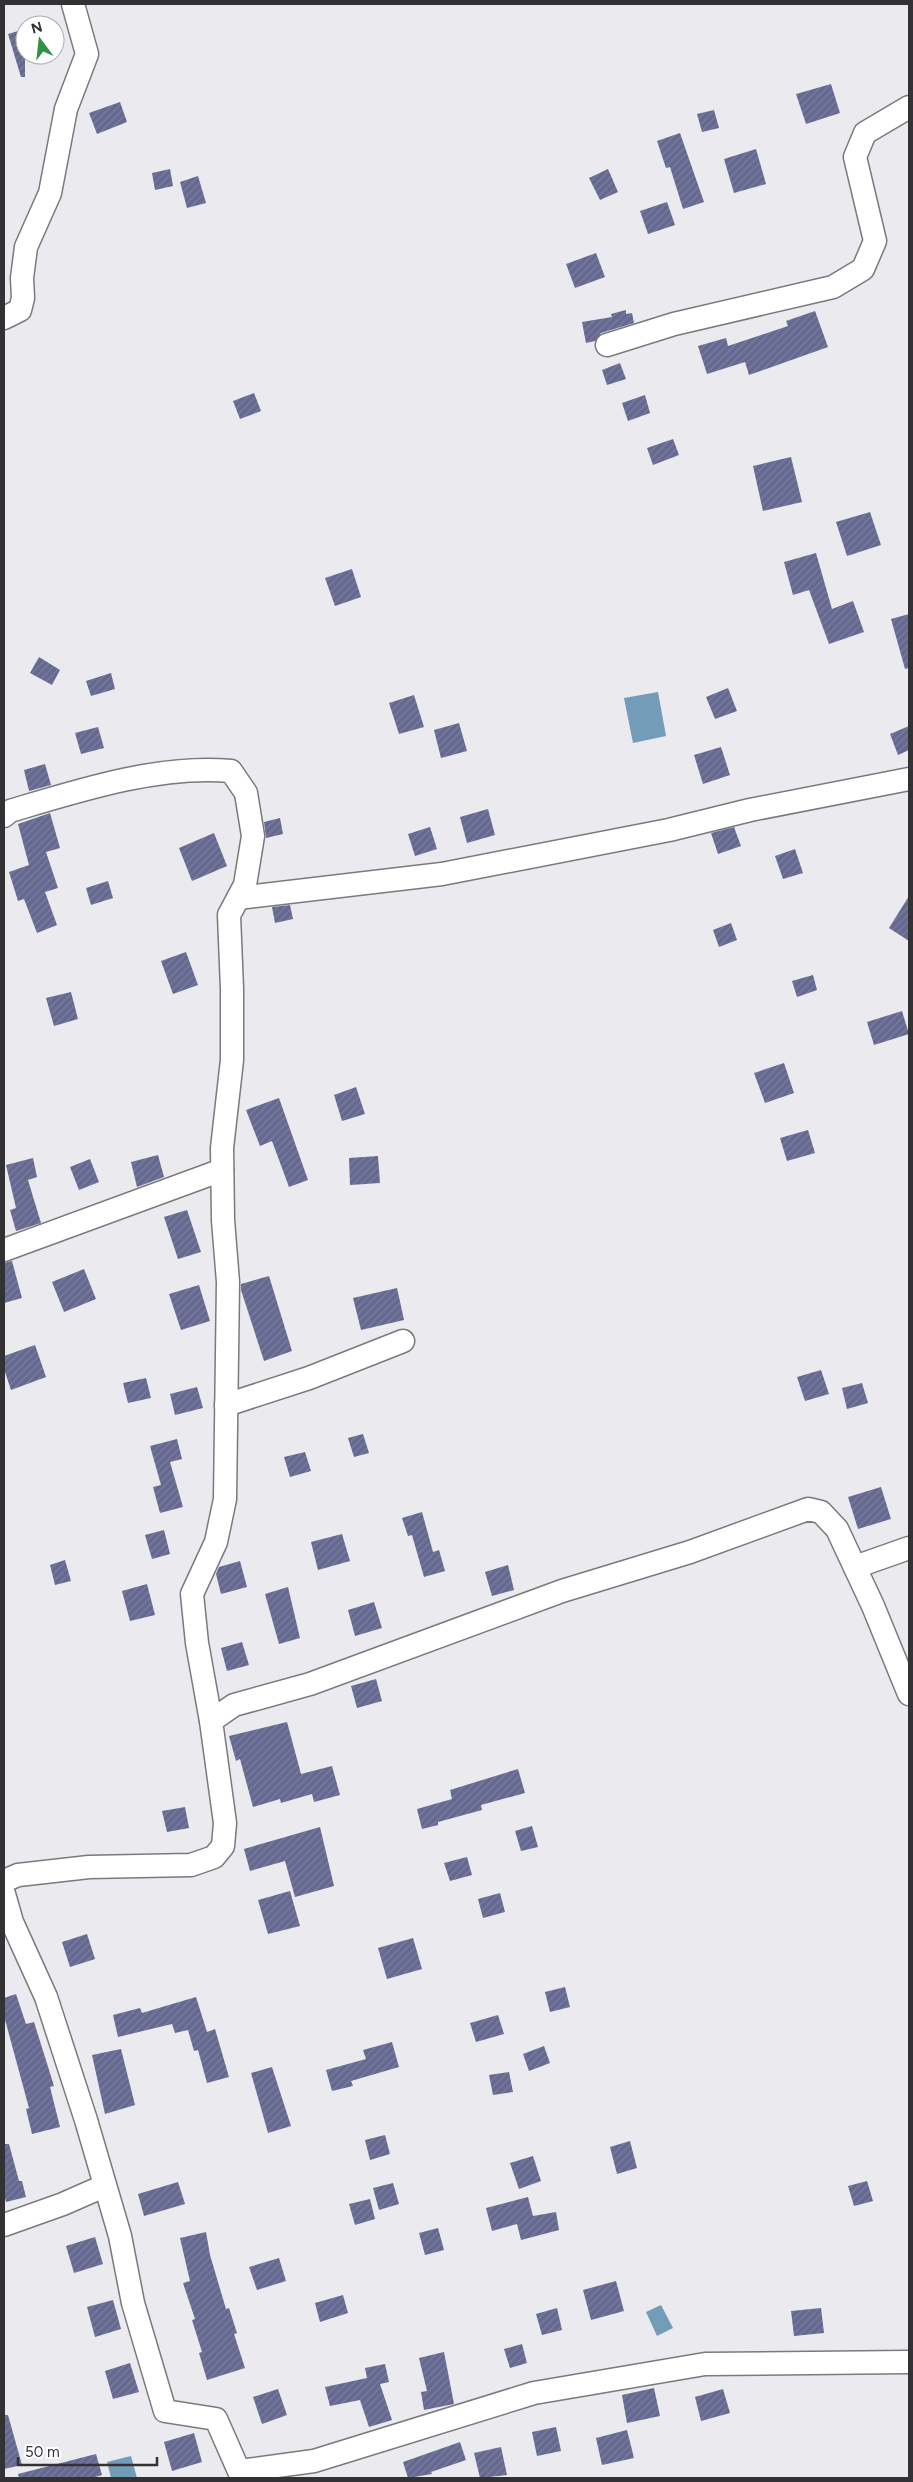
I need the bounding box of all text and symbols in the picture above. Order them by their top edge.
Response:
north arrow [15,15,65,65]
text: N [29,18,44,38]
scale bar [18,2434,156,2466]
text: 50 m [25,2443,60,2461]

